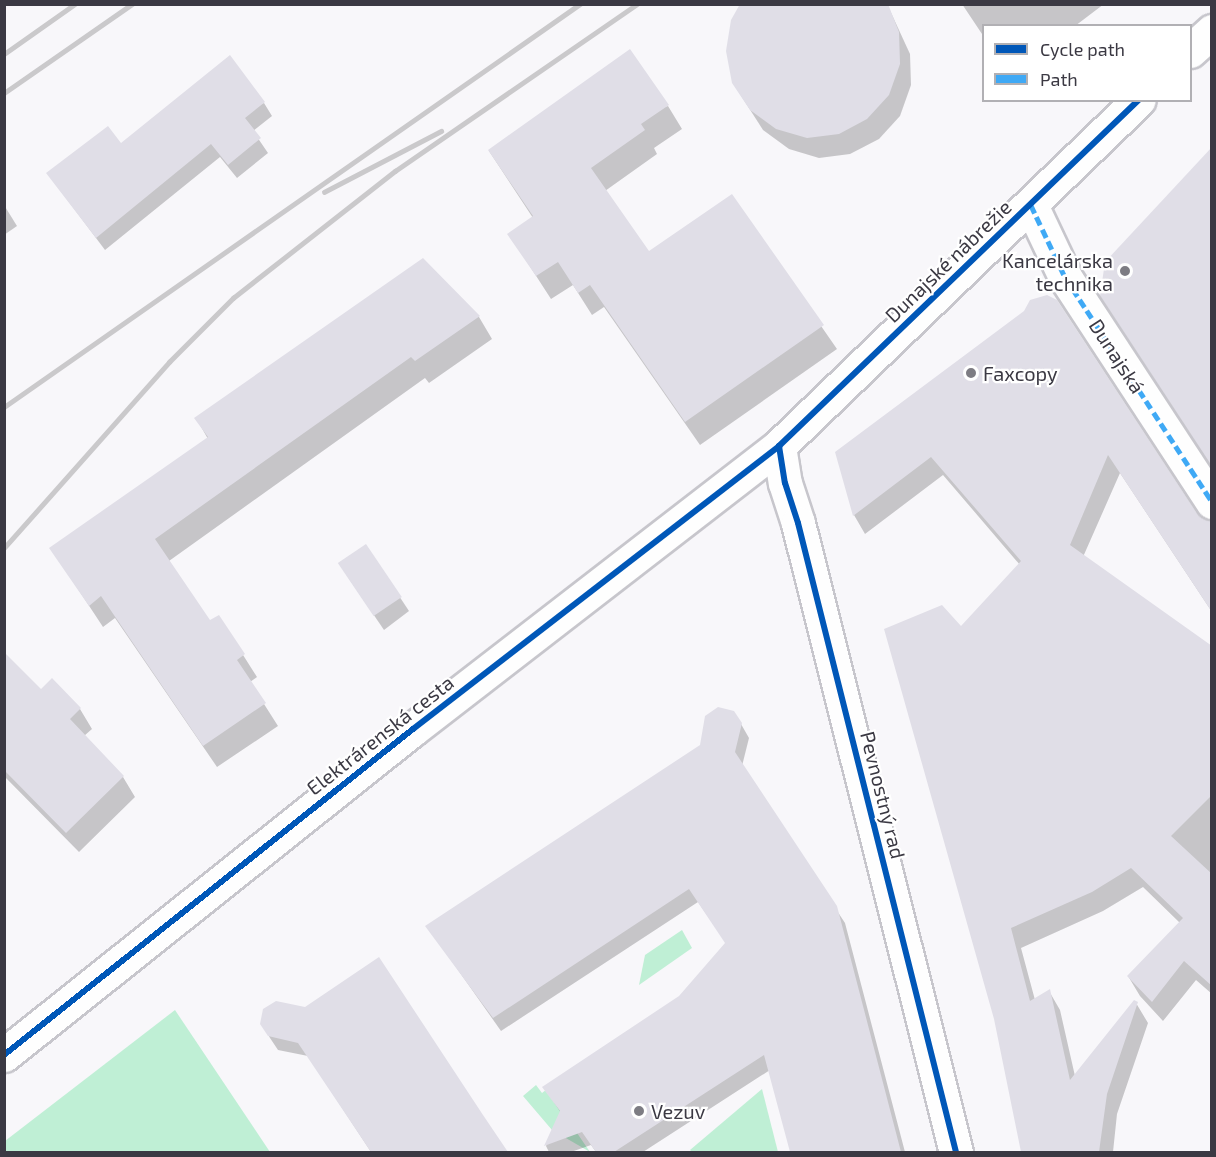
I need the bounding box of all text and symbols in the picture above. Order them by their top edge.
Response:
legend [982,24,1192,102]
text: Cycle path [1040,38,1125,60]
text: Path [1040,68,1078,90]
street label: Dunajské nábrežie [880,195,1016,327]
place label: Kancelárska technika [1002,248,1113,295]
marker: Kancelárska technika [1118,264,1132,278]
street label: Dunajská [1084,314,1150,398]
place label: Faxcopy [983,361,1058,385]
marker: Faxcopy [964,366,978,380]
street label: Elektrárenská cesta [302,670,458,800]
street label: Pevnostný rad [856,729,910,861]
place label: Vezuv [651,1099,705,1123]
marker: Vezuv [632,1104,646,1118]

